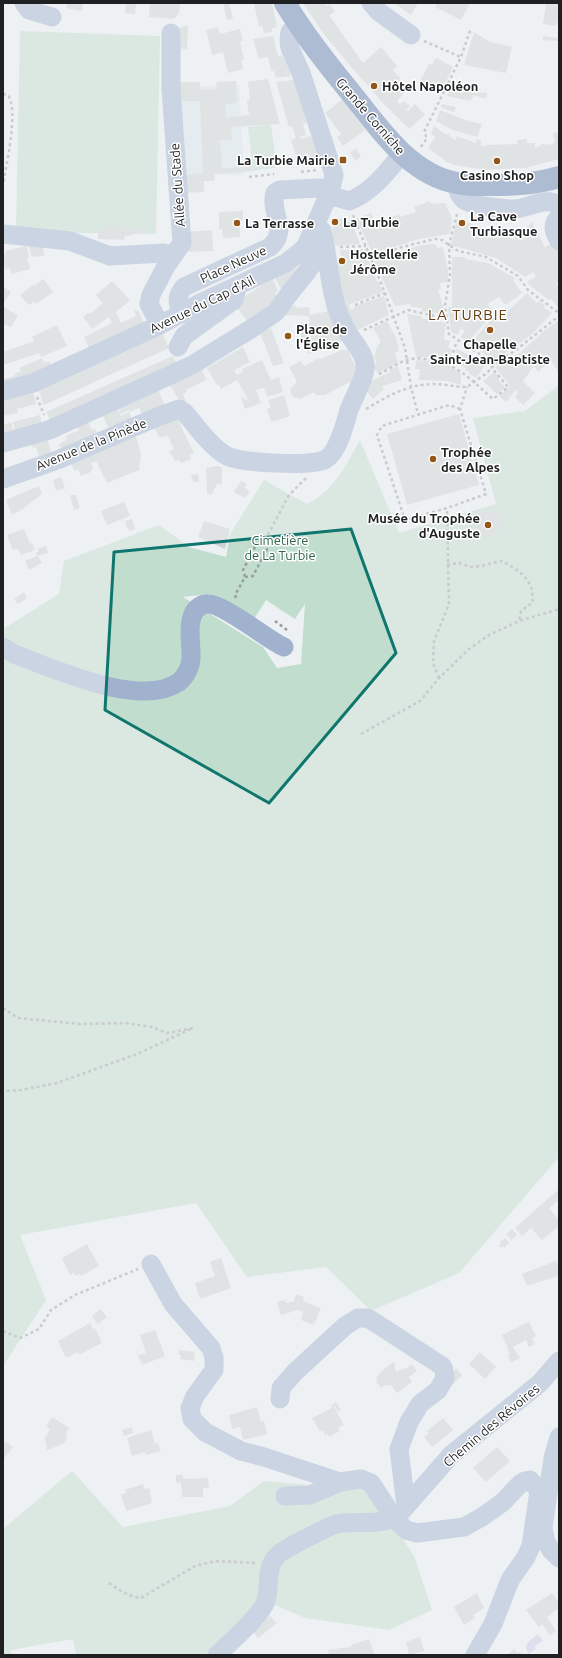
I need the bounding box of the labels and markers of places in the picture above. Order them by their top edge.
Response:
place label: Hôtel Napoléon [382,79,478,93]
marker: Hôtel Napoléon [369,81,379,91]
place label: La Turbie Mairie [237,153,335,167]
marker: La Turbie Mairie [338,155,348,165]
marker: Casino Shop [492,156,502,166]
place label: Casino Shop [460,168,534,182]
place label: La Cave Turbiasque [470,209,537,238]
place label: La Turbie [343,215,399,229]
place label: La Terrasse [245,216,314,230]
marker: La Turbie [330,217,340,227]
marker: La Terrasse [232,218,242,228]
marker: La Cave Turbiasque [457,218,467,228]
place label: Hostellerie Jérôme [350,247,418,276]
marker: Hostellerie Jérôme [337,256,347,266]
place label: Place de l'Église [296,322,347,351]
marker: Chapelle Saint-Jean-Baptiste [485,325,495,335]
marker: Place de l'Église [283,331,293,341]
place label: Chapelle Saint-Jean-Baptiste [430,337,550,366]
place label: Trophée des Alpes [441,445,500,474]
marker: Trophée des Alpes [428,454,438,464]
place label: Musée du Trophée d'Auguste [368,511,480,540]
marker: Musée du Trophée d'Auguste [483,520,493,530]

